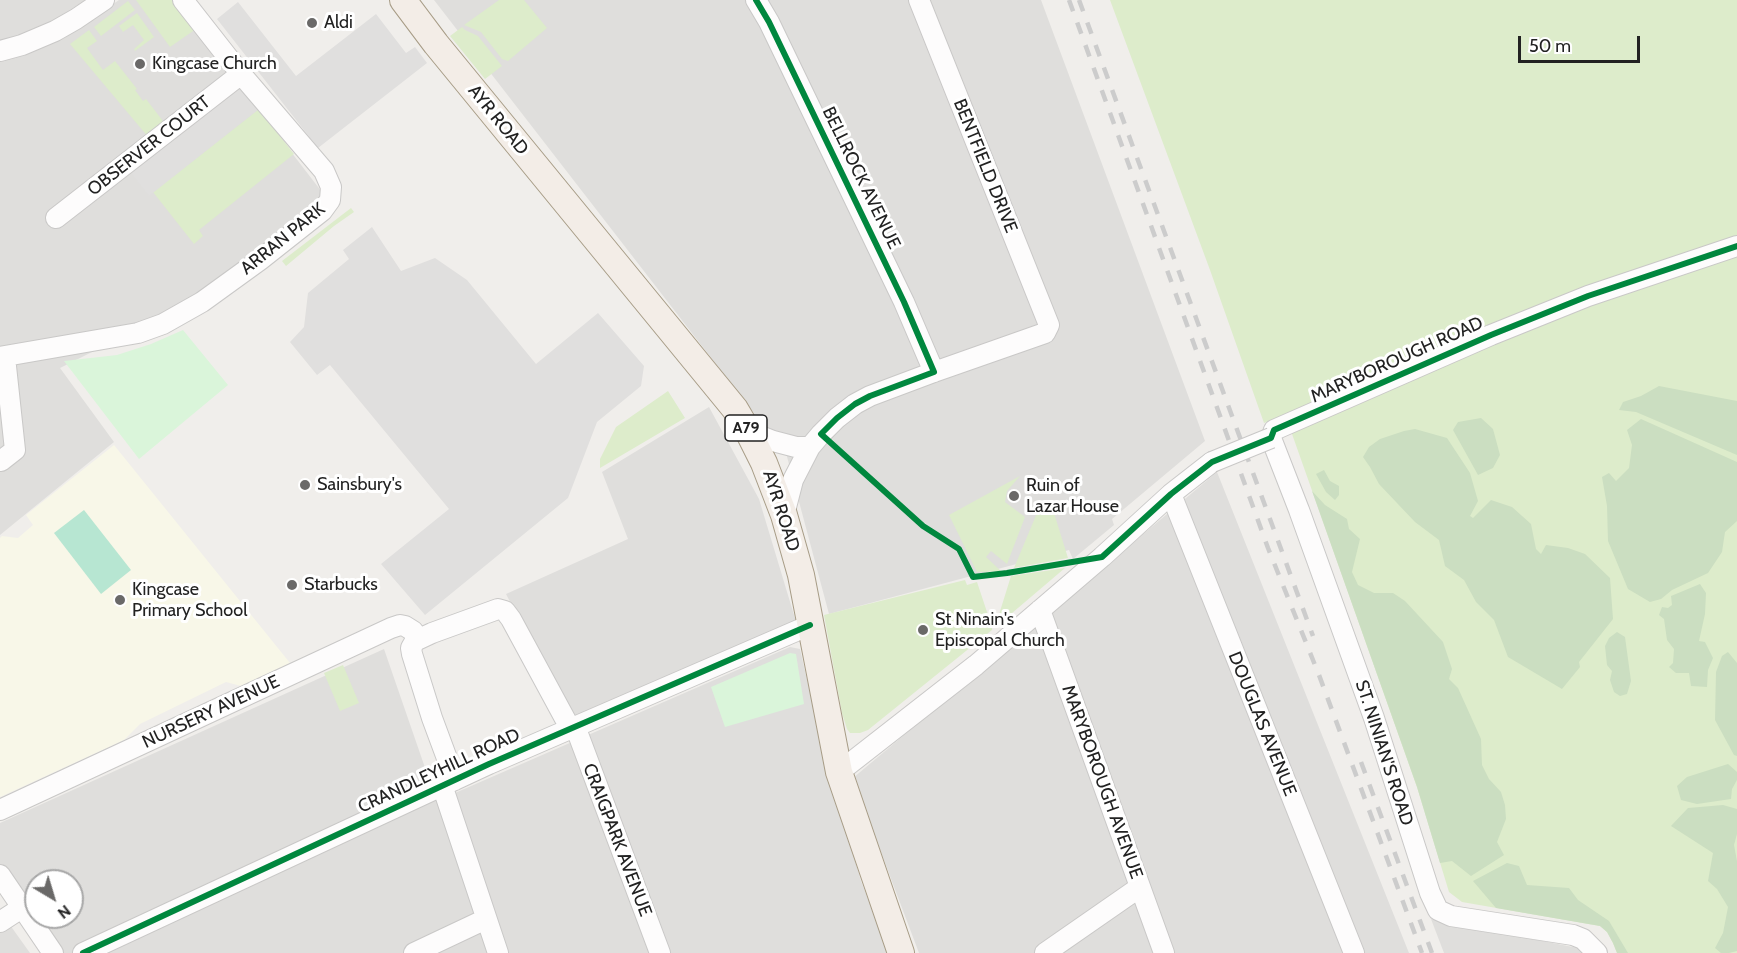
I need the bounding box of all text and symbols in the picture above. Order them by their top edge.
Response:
place label: Aldi [324,12,353,34]
marker: Aldi [305,16,319,30]
scale bar [1521,24,1642,62]
text: 50 m [1529,35,1571,57]
place label: Kingcase Church [152,53,277,75]
marker: Kingcase Church [133,57,147,71]
street label: AYR ROAD [463,81,533,159]
street label: OBSERVER COURT [83,91,215,201]
street label: BENTFIELD DRIVE [948,96,1022,236]
street label: BELLROCK AVENUE [817,103,905,253]
street label: ARRAN PARK [236,198,330,280]
street label: MARYBOROUGH ROAD [1307,312,1487,408]
road number: A79 [725,415,767,441]
street label: AYR ROAD [758,468,804,554]
place label: Sainsbury's [317,474,402,496]
place label: Ruin of Lazar House [1026,475,1119,518]
marker: Sainsbury's [298,478,312,492]
marker: Ruin of Lazar House [1007,489,1021,503]
place label: Starbucks [304,574,378,596]
marker: Starbucks [285,578,299,592]
place label: Kingcase Primary School [132,579,247,622]
marker: Kingcase Primary School [113,593,127,607]
place label: St Ninain's Episcopal Church [935,609,1065,652]
marker: St Ninain's Episcopal Church [916,623,930,637]
street label: DOUGLAS AVENUE [1223,649,1301,799]
street label: NURSERY AVENUE [139,671,283,753]
street label: ST. NINIAN'S ROAD [1350,677,1418,829]
street label: MARYBOROUGH AVENUE [1057,682,1147,882]
street label: CRANDLEYHILL ROAD [355,724,523,818]
street label: CRAIGPARK AVENUE [578,760,656,920]
north arrow [24,869,84,929]
text: N [54,901,74,923]

